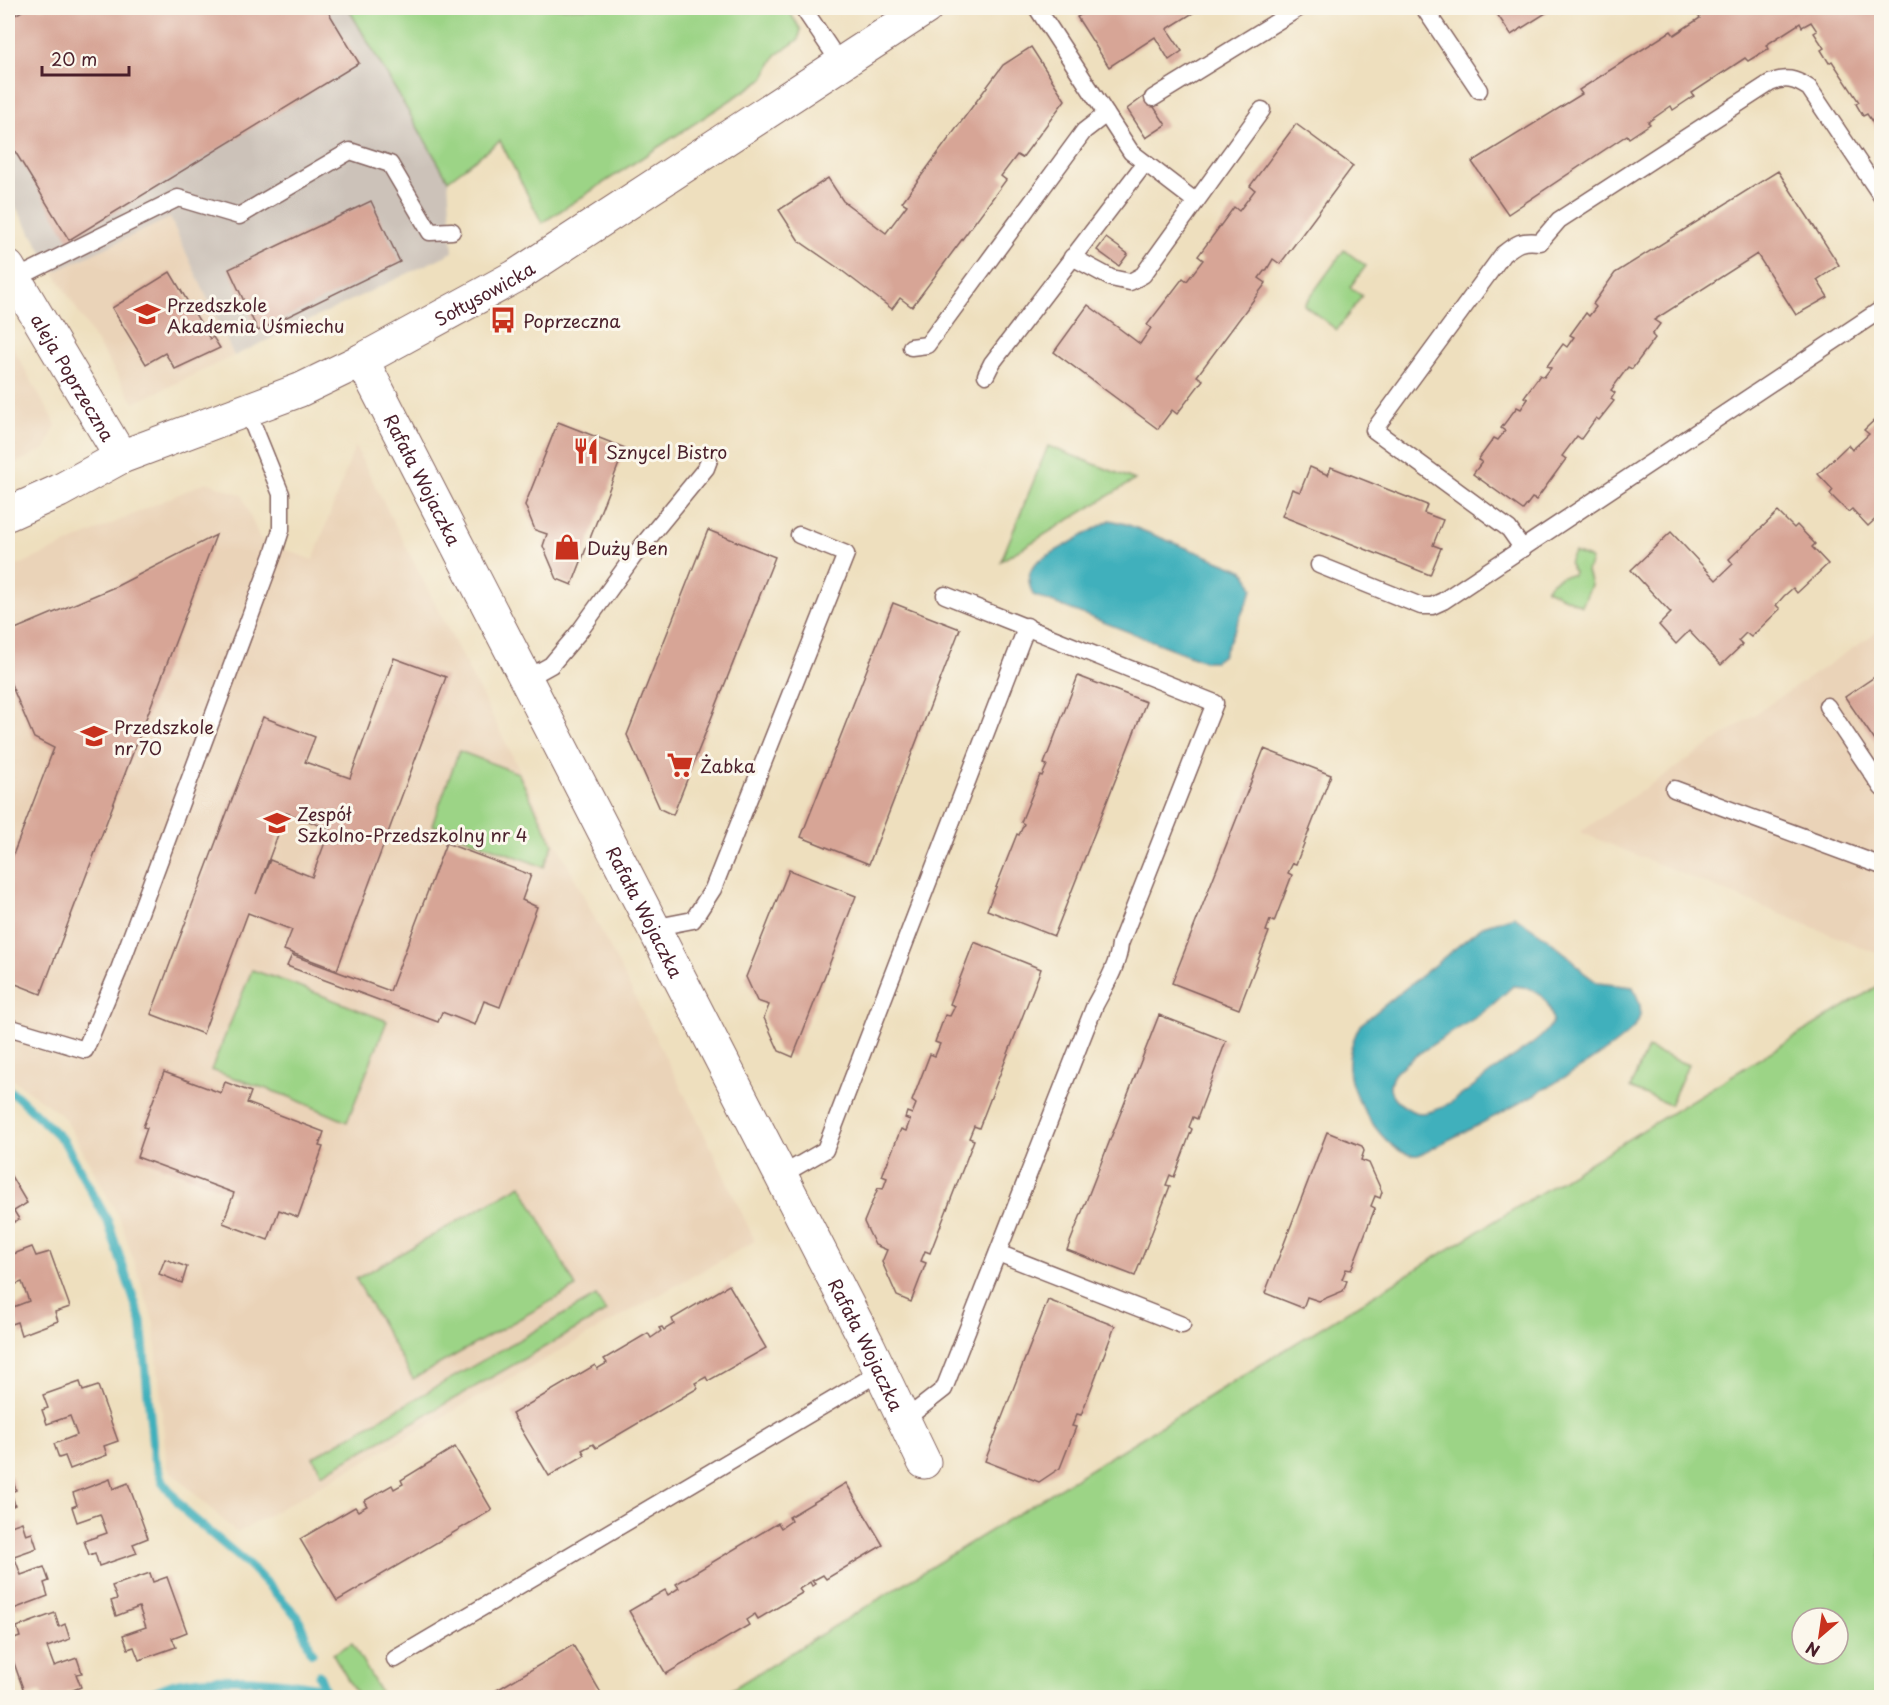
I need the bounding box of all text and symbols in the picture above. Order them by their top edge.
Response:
scale bar [42,39,129,77]
text: 20 m [51,45,97,72]
street label: Sołtysowicka [429,254,540,332]
place label: Przedszkole Akademia Uśmiechu [167,291,344,339]
school or university icon: Przedszkole Akademia Uśmiechu [132,299,162,329]
bus stop icon: Poprzeczna [488,305,518,335]
place label: Poprzeczna [523,307,621,334]
street label: aleja Poprzeczna [25,308,122,447]
street label: Rafała Wojaczka [378,409,468,550]
restaurant icon: Sznycel Bistro [571,436,601,466]
place label: Sznycel Bistro [606,438,727,465]
shop icon: Duży Ben [552,532,582,562]
place label: Duży Ben [587,534,668,561]
place label: Przedszkole nr 70 [114,713,214,761]
school or university icon: Przedszkole nr 70 [79,721,109,751]
supermarket icon: Żabka [665,750,695,780]
place label: Żabka [700,752,756,779]
place label: Zespół Szkolno-Przedszkolny nr 4 [297,800,528,848]
school or university icon: Zespół Szkolno-Przedszkolny nr 4 [262,808,292,838]
street label: Rafała Wojaczka [600,841,690,982]
street label: Rafała Wojaczka [822,1273,911,1415]
north arrow [1790,1606,1850,1666]
text: N [1801,1636,1824,1664]

